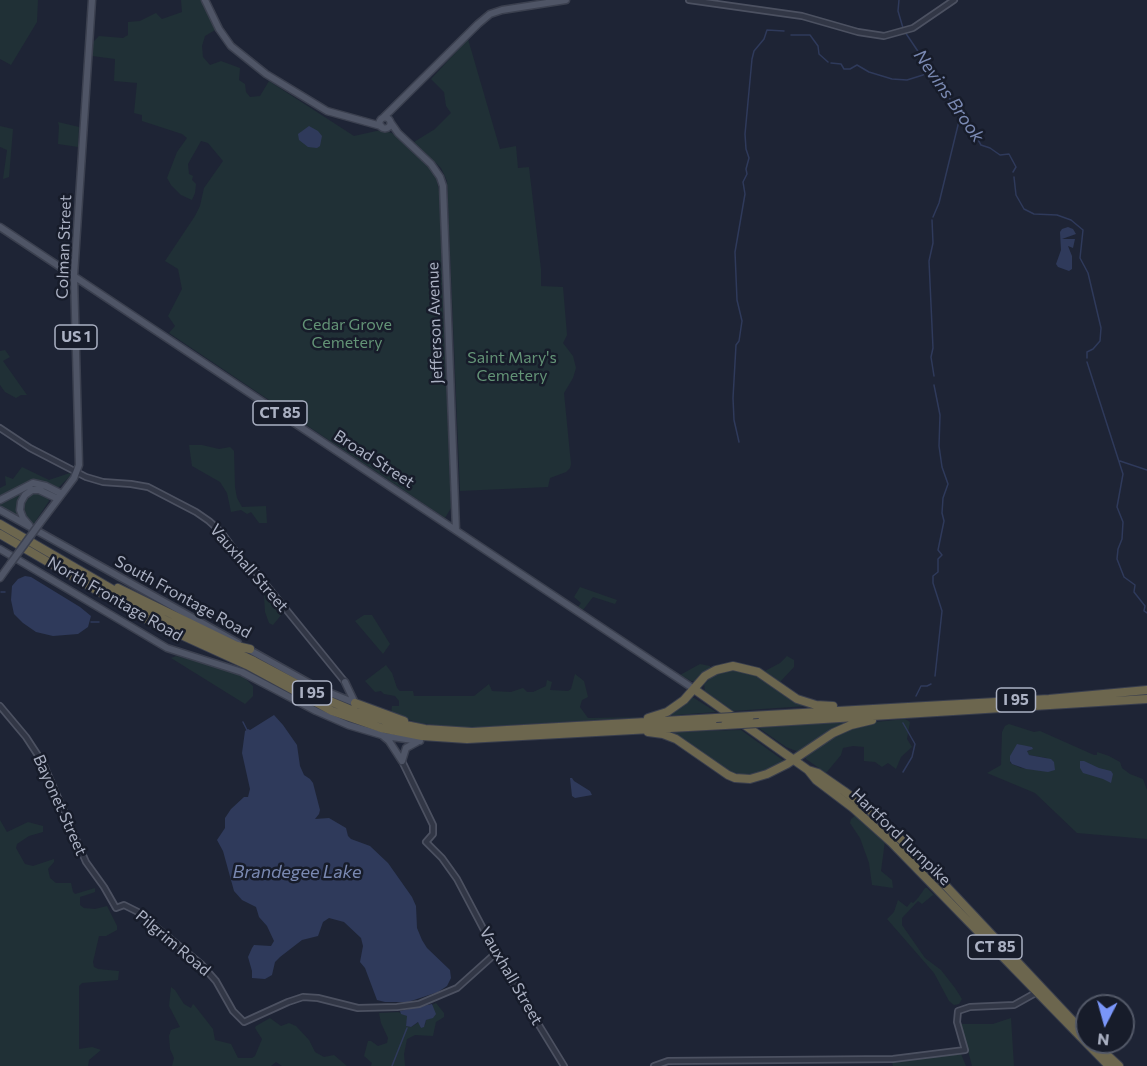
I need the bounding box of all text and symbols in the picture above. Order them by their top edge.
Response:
water label: Nevins Brook [909,45,989,147]
street label: Colman Street [53,195,75,299]
street label: Jefferson Avenue [423,262,447,384]
park label: Cedar Grove Cemetery [302,315,392,353]
road number: US 1 [55,325,97,349]
park label: Saint Mary's Cemetery [467,348,557,386]
road number: CT 85 [253,401,307,425]
street label: Broad Street [330,426,418,492]
street label: Vauxhall Street [206,520,292,616]
street label: North Frontage Road [44,552,186,646]
street label: South Frontage Road [112,552,254,642]
road number: I 95 [292,681,332,705]
road number: I 95 [996,688,1036,712]
street label: Bayonet Street [29,752,91,858]
street label: Hartford Turnpike [847,785,955,889]
water label: Brandegee Lake [233,861,361,883]
street label: Pilgrim Road [132,906,214,980]
street label: Vauxhall Street [475,924,547,1028]
road number: CT 85 [968,935,1022,959]
north arrow [1075,994,1135,1054]
text: N [1096,1030,1110,1050]

